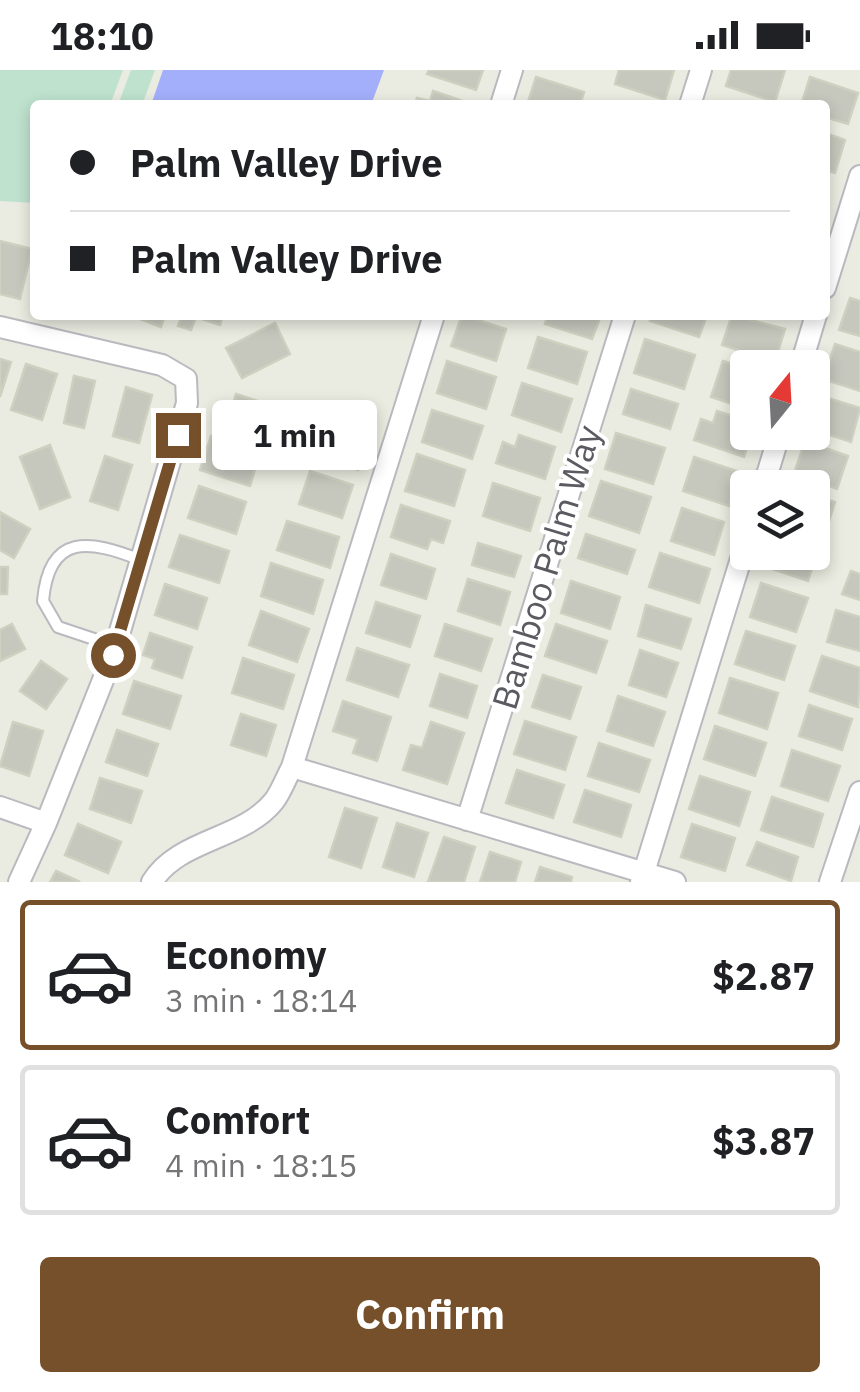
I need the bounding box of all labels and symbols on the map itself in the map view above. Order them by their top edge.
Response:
north arrow [730,350,830,450]
callout: 1 min [213,400,378,470]
route end [156,413,201,458]
street label: Bamboo Palm Way [481,419,611,715]
route start [91,633,136,678]

